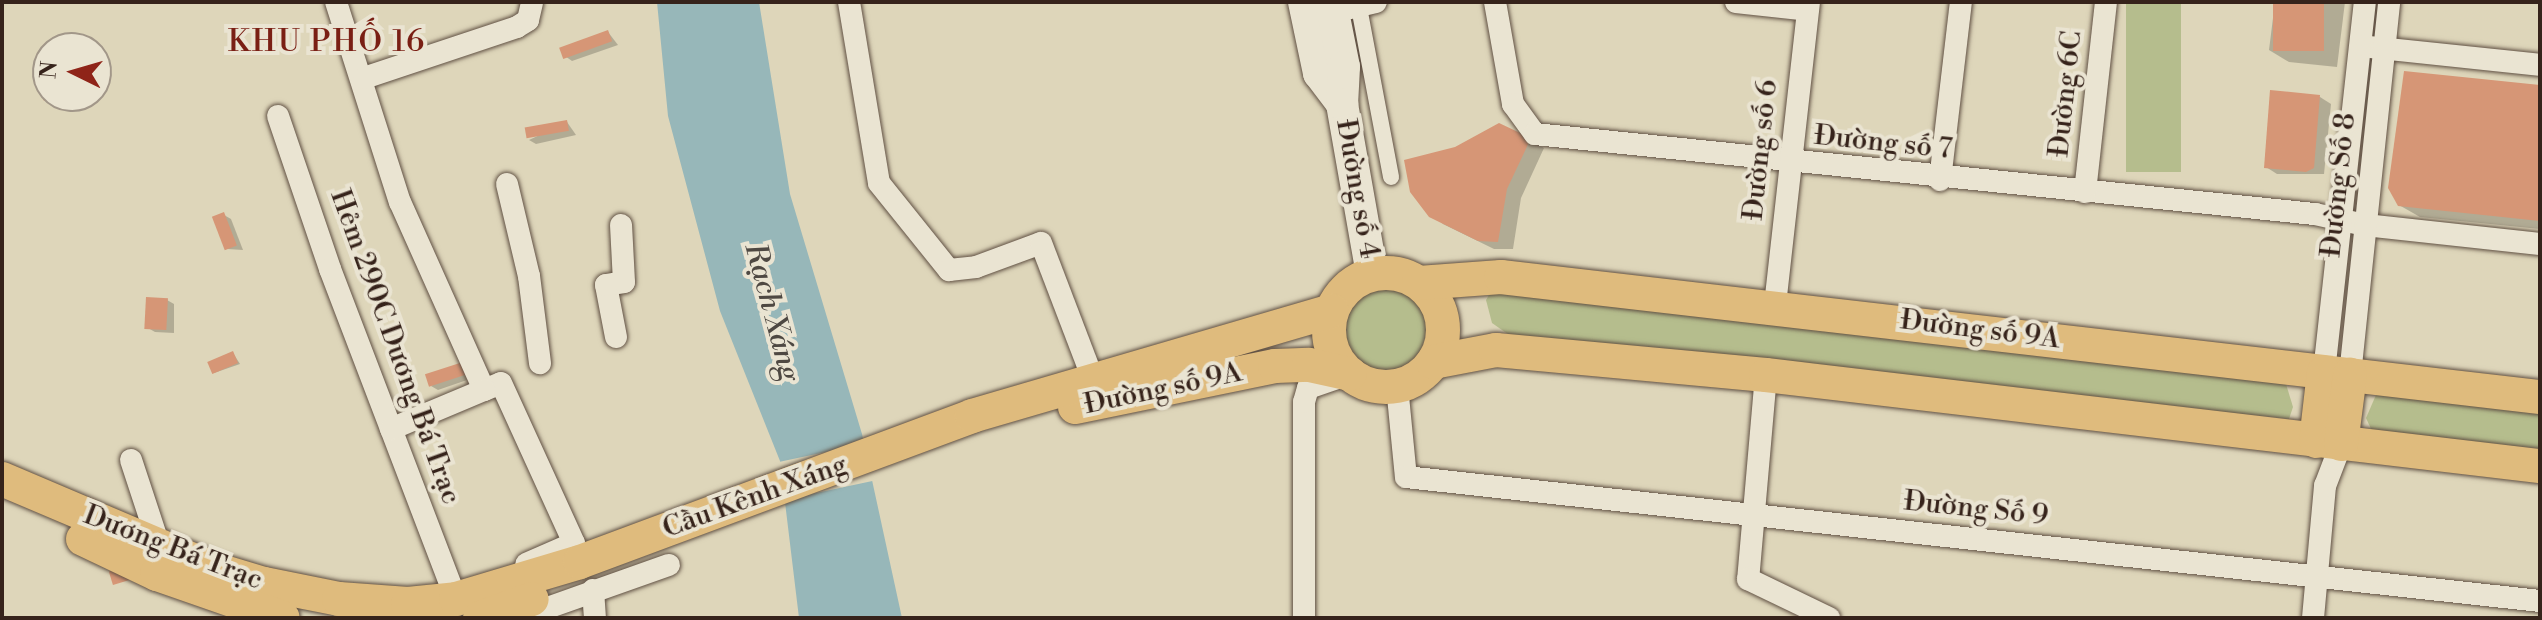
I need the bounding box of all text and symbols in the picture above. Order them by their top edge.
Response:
district label: KHU PHỐ 16 [228,24,426,60]
street label: Đường 6C [2043,29,2089,159]
north arrow [32,32,112,112]
text: N [35,60,64,80]
street label: Đường số 6 [1737,78,1785,222]
street label: Đường Số 8 [2315,111,2363,259]
street label: Đường số 4 [1328,117,1386,261]
street label: Đường số 7 [1812,119,1954,167]
street label: Hẻm 290C Dương Bá Trạc [322,185,468,509]
water label: Rạch Xáng [736,239,808,385]
street label: Đường số 9A [1898,304,2062,356]
street label: Đường số 9A [1081,356,1245,422]
street label: Cầu Kênh Xáng [658,448,852,546]
street label: Đường Số 9 [1902,485,2050,533]
street label: Dương Bá Trạc [79,498,267,598]

